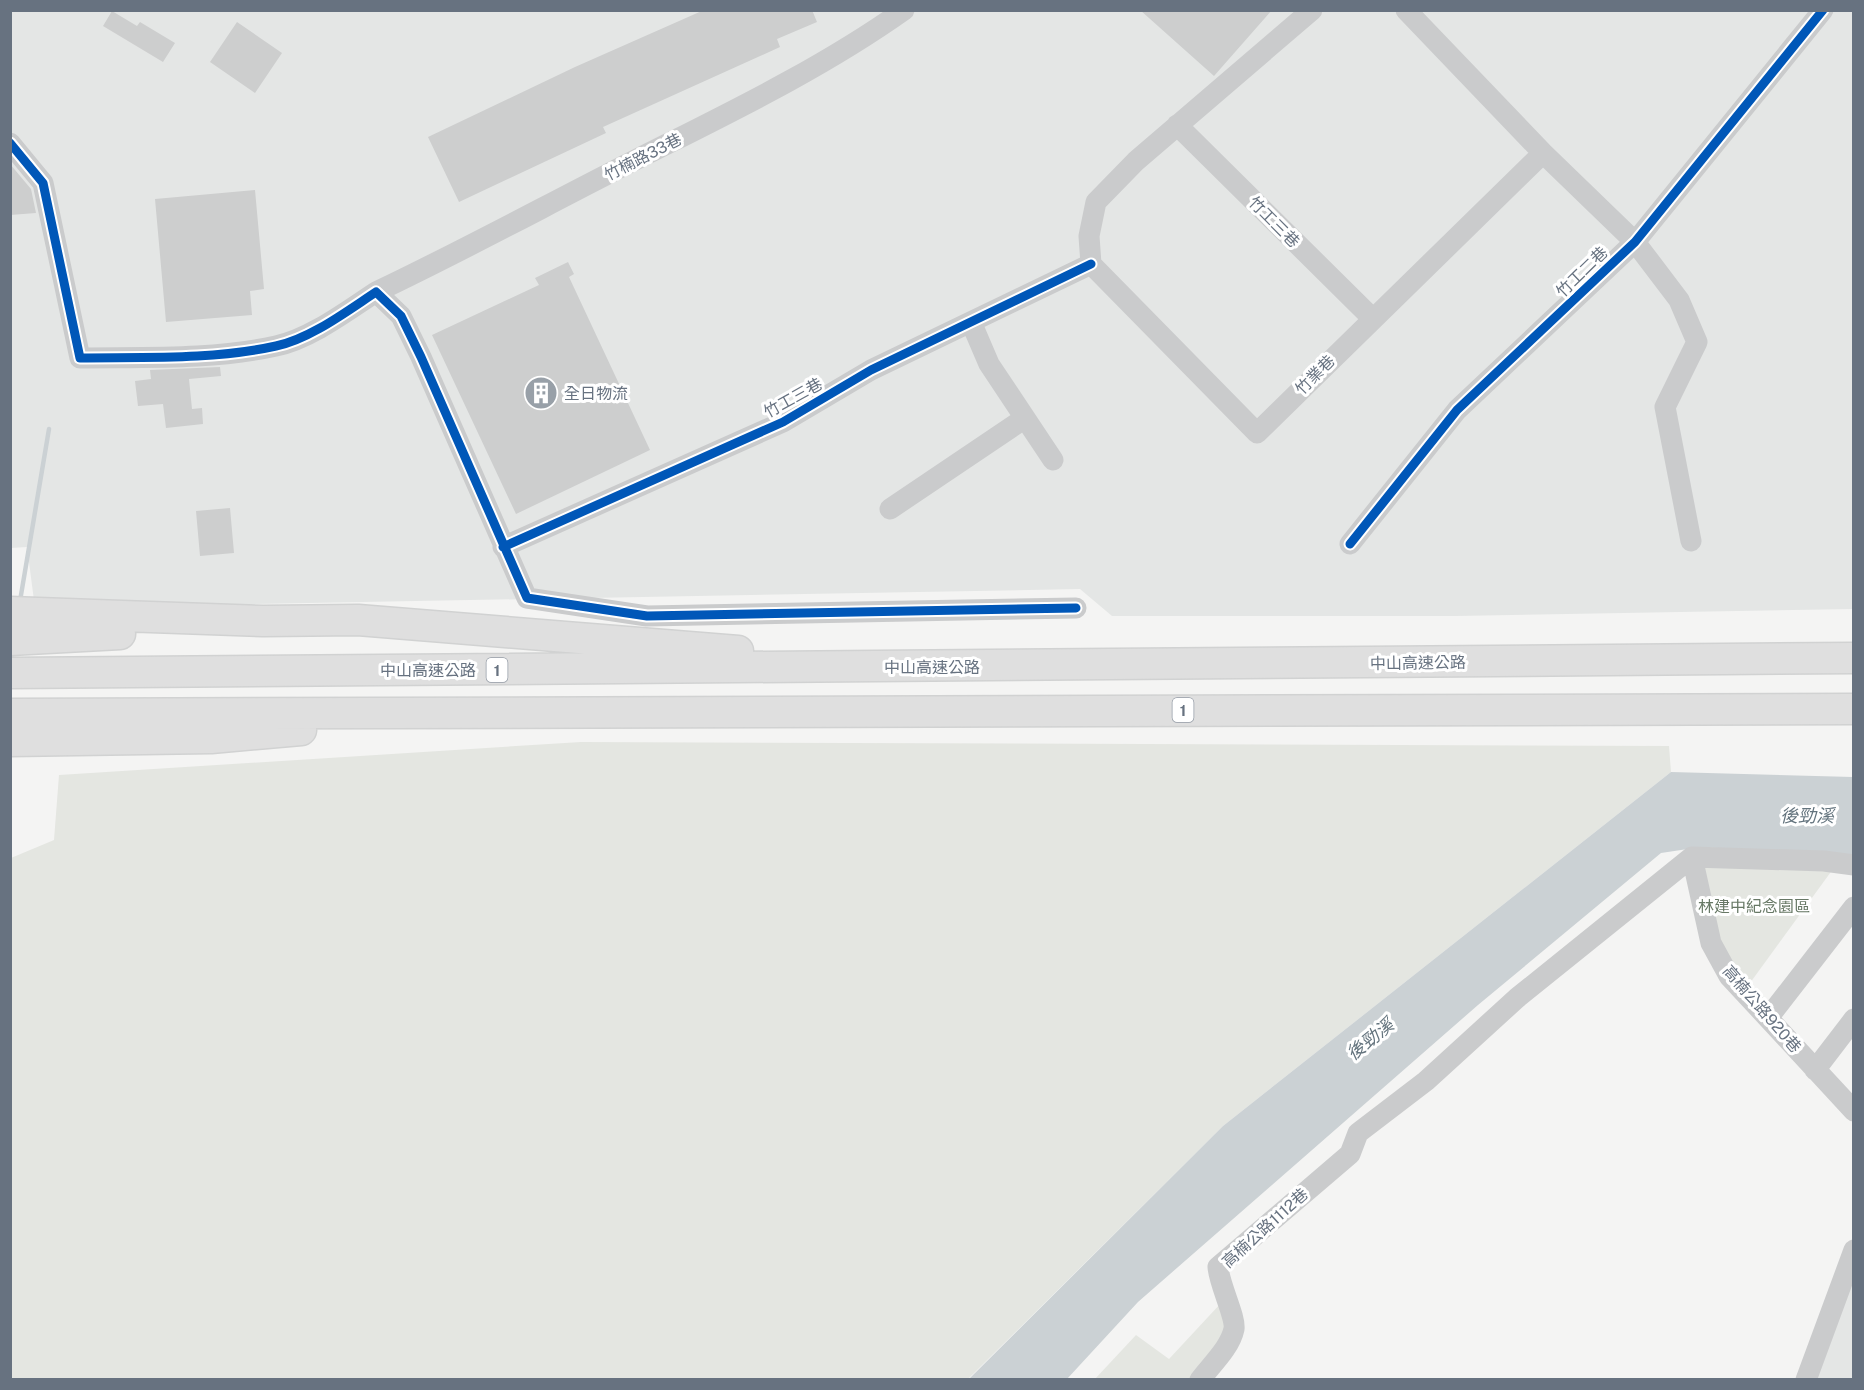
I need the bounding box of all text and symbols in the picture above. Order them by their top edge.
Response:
street label: 竹楠路33巷 [601,129,685,185]
street label: 竹工三巷 [1245,193,1303,251]
street label: 竹工二巷 [1552,243,1612,301]
street label: 竹業巷 [1291,351,1339,399]
street label: 竹工三巷 [760,374,826,422]
building icon: 全日物流 [523,375,559,411]
place label: 全日物流 [564,384,628,403]
street label: 中山高速公路 [1370,653,1466,673]
road number: 1 [486,658,508,682]
street label: 中山高速公路 [884,658,980,677]
street label: 中山高速公路 [380,661,476,680]
road number: 1 [1172,698,1194,722]
water label: 後勁溪 [1780,805,1837,826]
park label: 林建中紀念園區 [1698,897,1810,916]
street label: 高楠公路920巷 [1719,962,1805,1056]
water label: 後勁溪 [1342,1012,1400,1064]
street label: 高楠公路1112巷 [1218,1184,1312,1272]

